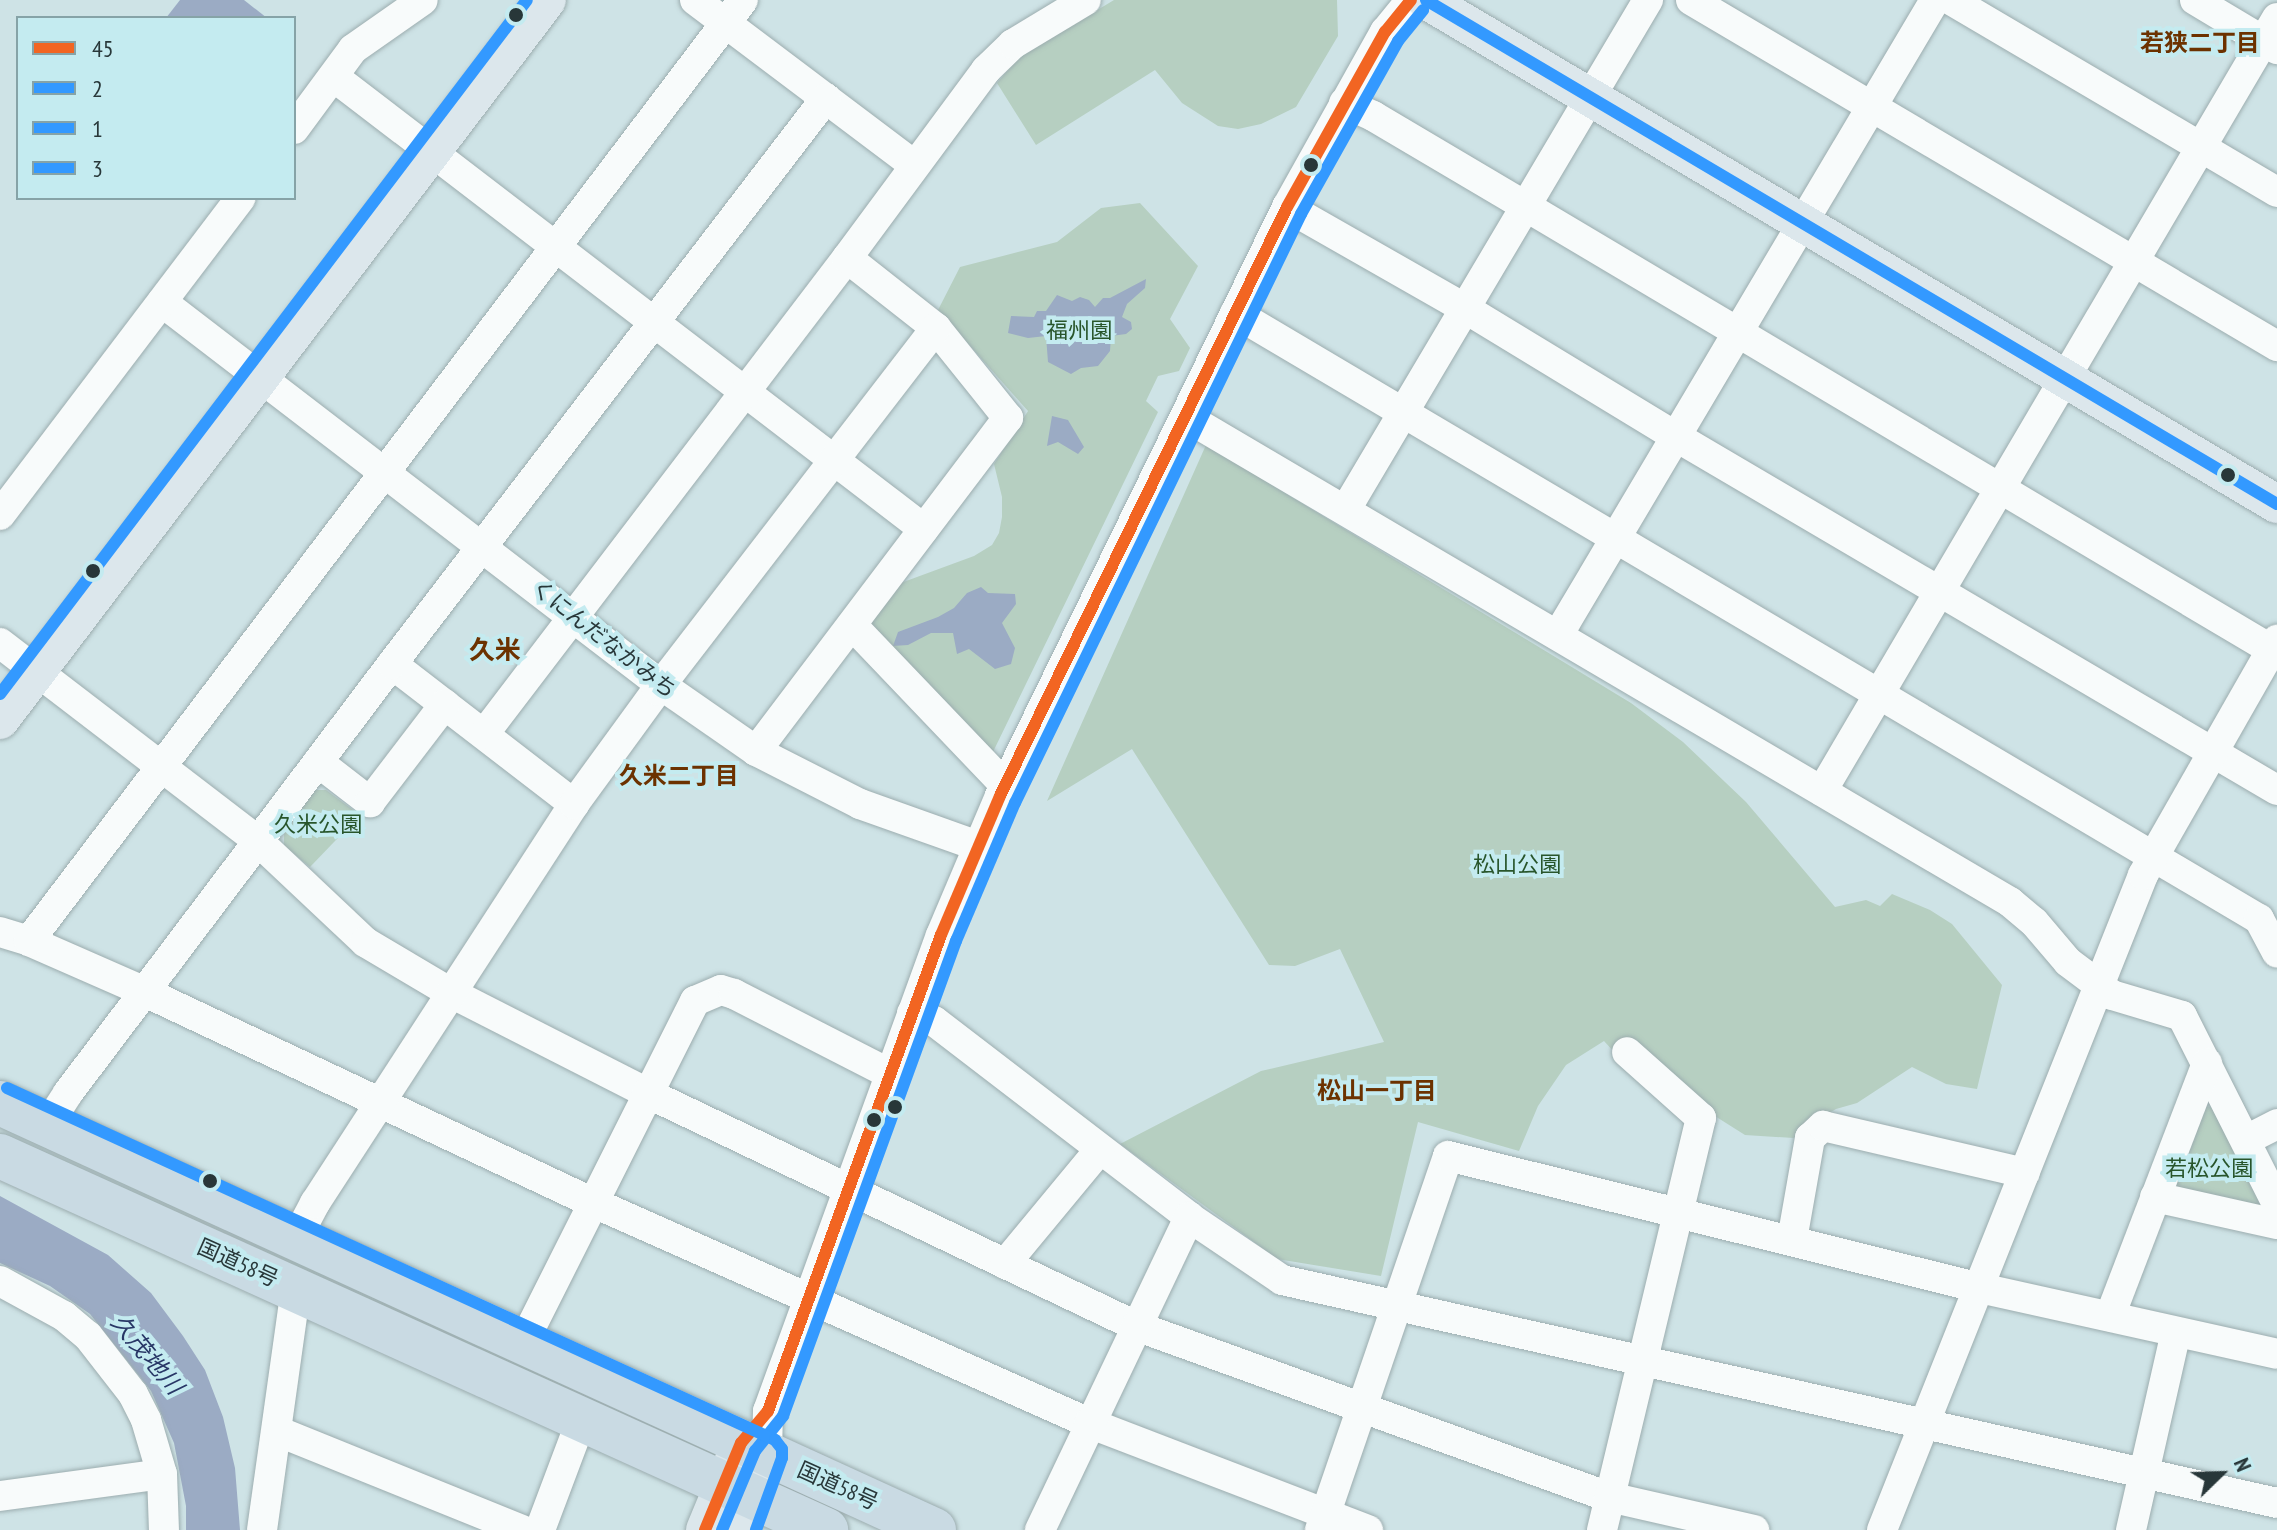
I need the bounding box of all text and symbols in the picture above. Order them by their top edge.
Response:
unlabelled marker [508,7,524,23]
legend [16,16,296,200]
district label: 若狭二丁目 [2140,29,2260,57]
text: 45 [92,33,114,64]
text: 2 [92,73,103,104]
text: 1 [92,113,103,144]
text: 3 [92,153,103,184]
unlabelled marker [1303,157,1319,173]
park label: 福州園 [1046,318,1112,344]
unlabelled marker [2220,467,2236,483]
unlabelled marker [85,563,101,579]
street label: くにんだなかみち [527,574,681,704]
district label: 久米 [469,634,521,666]
district label: 久米二丁目 [619,762,739,790]
park label: 久米公園 [274,812,362,838]
park label: 松山公園 [1473,852,1561,878]
district label: 松山一丁目 [1317,1077,1437,1105]
unlabelled marker [887,1099,903,1115]
unlabelled marker [866,1112,882,1128]
park label: 若松公園 [2165,1156,2253,1182]
unlabelled marker [202,1173,218,1189]
street label: 国道58号 [193,1233,283,1293]
water label: 久茂地川 [105,1308,189,1400]
north arrow [2181,1434,2261,1514]
text: N [2228,1454,2258,1476]
street label: 国道58号 [793,1456,883,1516]

